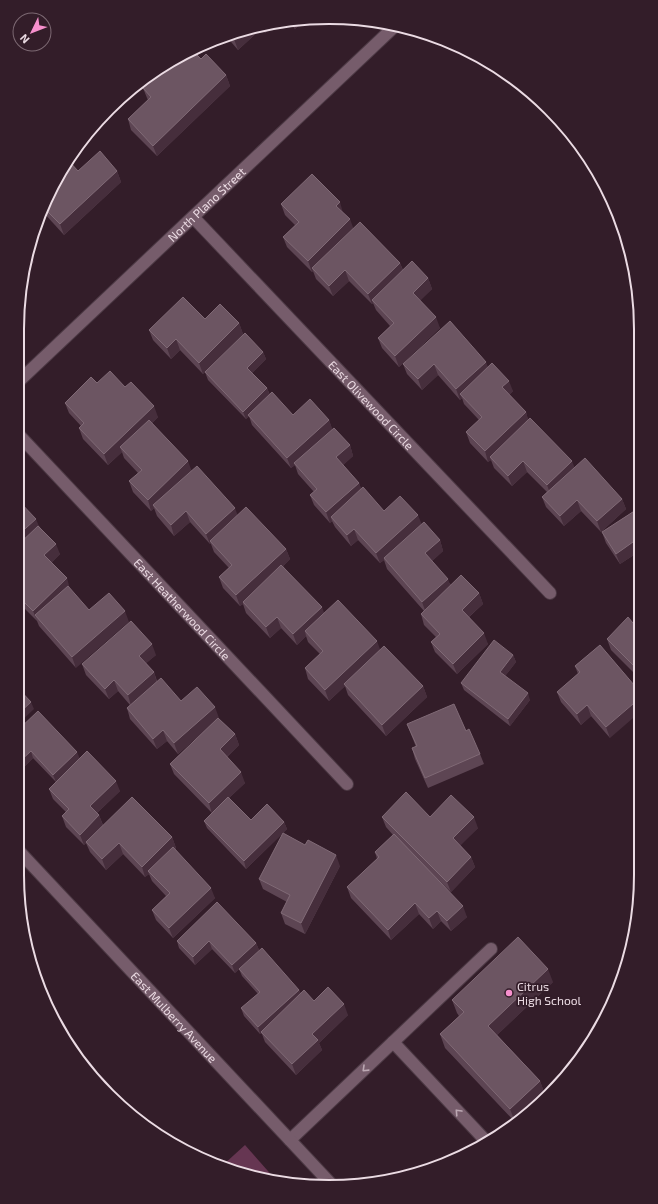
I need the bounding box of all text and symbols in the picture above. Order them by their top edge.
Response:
north arrow [12,12,52,52]
text: N [17,32,32,47]
street label: North Plano Street [165,164,248,244]
street label: East Olivewood Circle [326,357,417,452]
street label: East Heatherwood Circle [131,555,233,663]
street label: East Mulberry Avenue [128,968,220,1065]
place label: Citrus High School [517,979,582,1007]
marker: Citrus High School [504,988,514,998]
one-way arrow [362,1064,370,1072]
one-way arrow [456,1109,463,1117]

